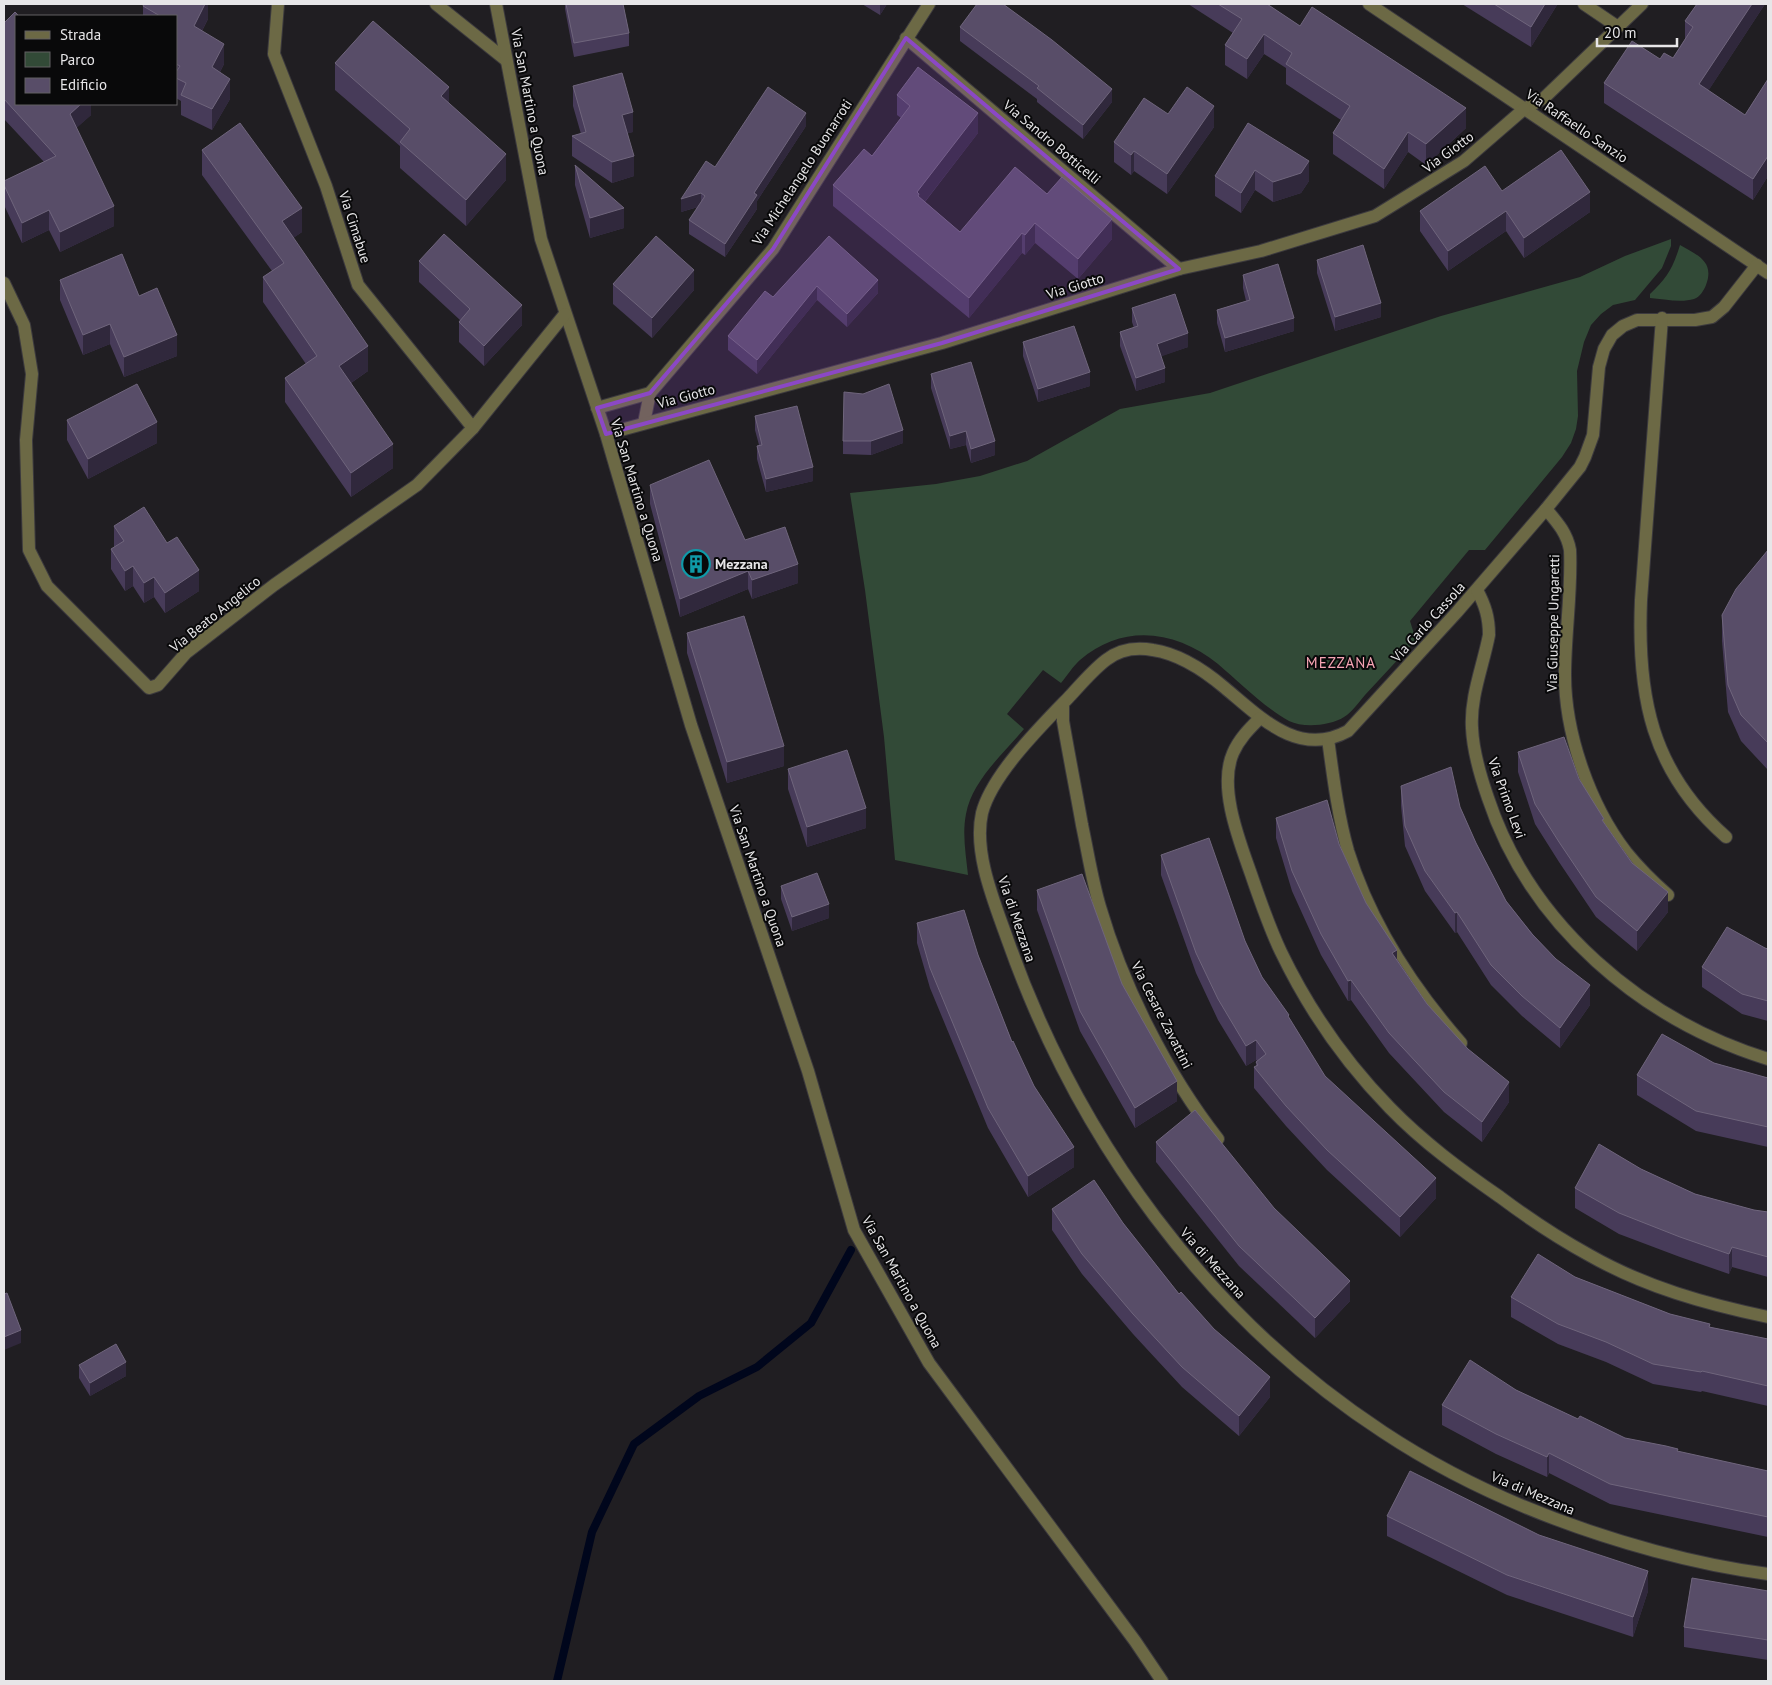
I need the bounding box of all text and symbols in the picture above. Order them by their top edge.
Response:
legend [15,15,178,105]
scale bar [1597,15,1677,47]
text: 20 m [1604,23,1637,42]
text: Strada [60,25,101,44]
street label: Via San Martino a Quona [507,26,553,177]
text: Parco [60,50,95,69]
text: Edificio [60,75,107,94]
street label: Via Raffaello Sanzio [1522,85,1632,167]
street label: Via Sandro Botticelli [999,95,1104,188]
street label: Via Michelangelo Buonarroti [748,96,856,249]
street label: Via Giotto [1418,127,1477,177]
street label: Via Cimabue [335,188,375,265]
street label: Via Giotto [1043,269,1106,304]
street label: Via Giotto [654,380,717,413]
street label: Via San Martino a Quona [606,415,667,564]
building icon: Mezzana [681,549,711,579]
street label: Via Giuseppe Ungaretti [1543,554,1563,693]
place label: Mezzana [715,555,768,573]
street label: Via Beato Angelico [165,572,264,657]
street label: Via Carlo Cassola [1386,578,1469,667]
district label: MEZZANA [1306,653,1376,672]
street label: Via Primo Levi [1484,754,1530,841]
street label: Via San Martino a Quona [725,802,791,949]
street label: Via di Mezzana [994,873,1040,964]
street label: Via Cesare Zavattini [1127,958,1197,1072]
street label: Via San Martino a Quona [858,1212,946,1351]
street label: Via di Mezzana [1176,1223,1250,1302]
street label: Via di Mezzana [1487,1467,1578,1519]

